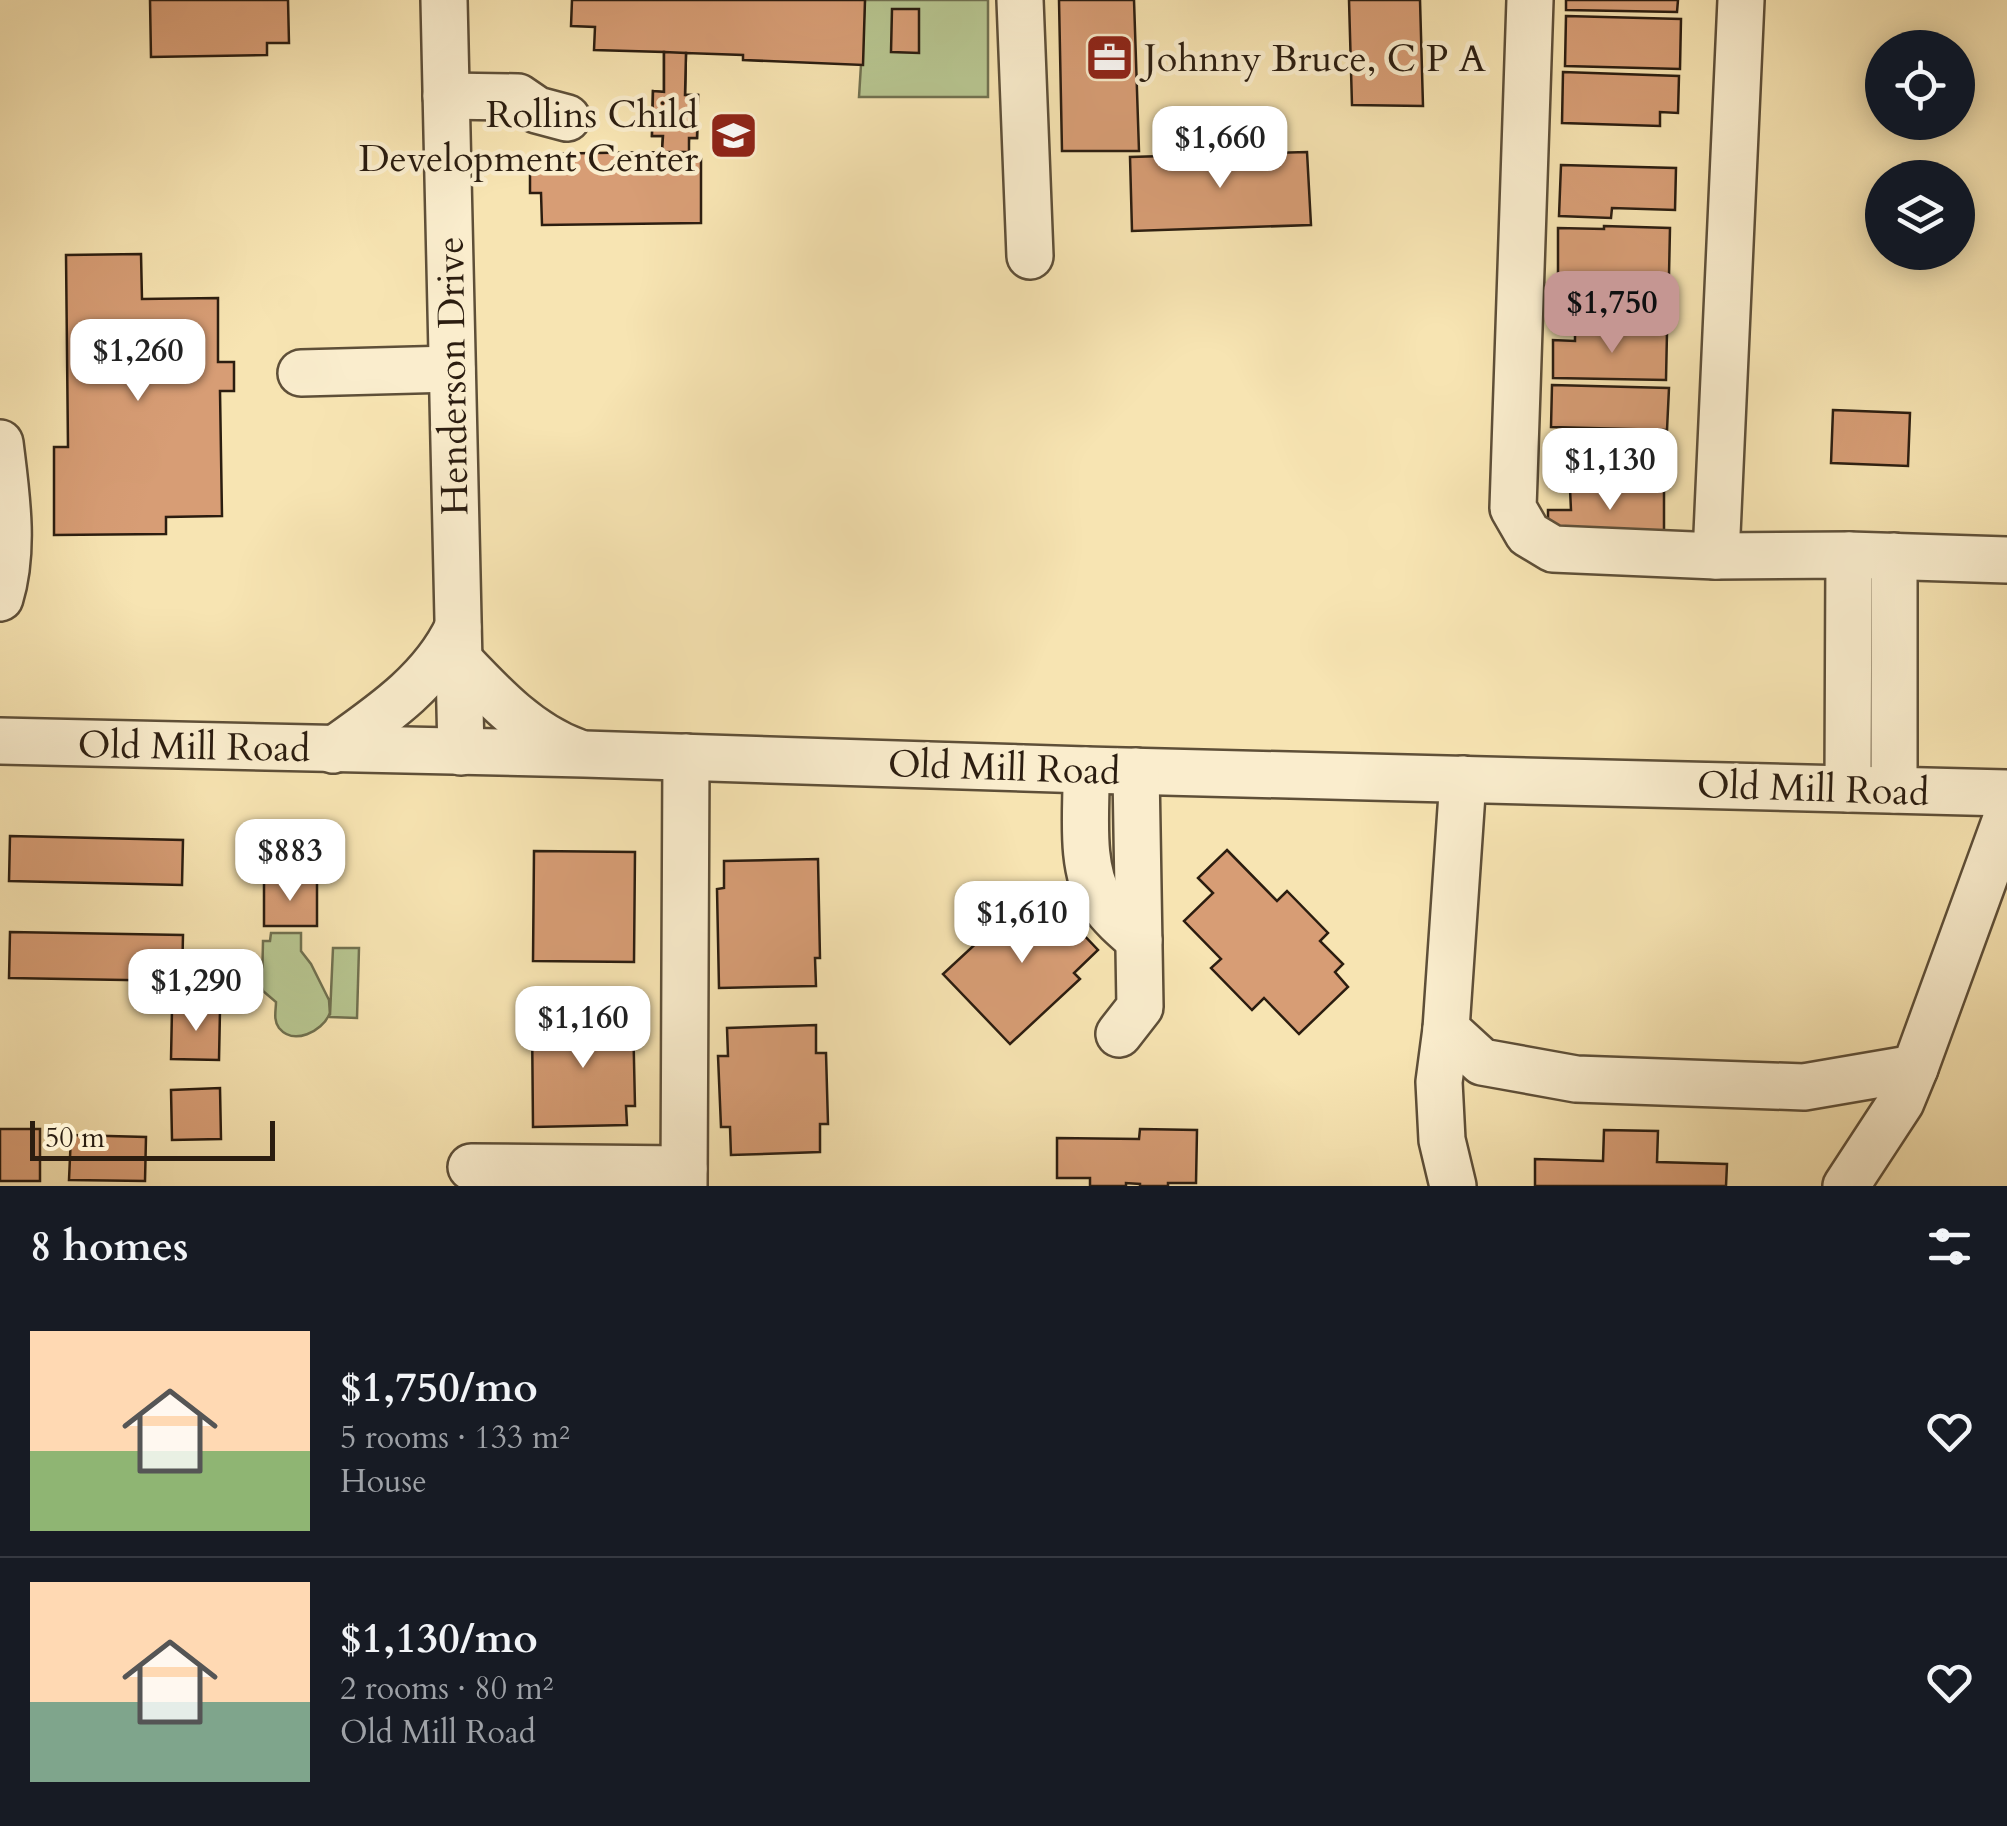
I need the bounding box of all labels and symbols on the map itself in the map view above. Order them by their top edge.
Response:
office icon: Johnny Bruce, C P A [1083,32,1135,84]
place label: Johnny Bruce, C P A [1139,33,1486,85]
place label: Rollins Child Development Center [359,89,698,185]
pin: $1,660 [1139,106,1301,191]
school or university icon: Rollins Child Development Center [707,110,759,162]
street label: Henderson Drive [425,236,481,516]
pin: $1,750 [1531,271,1693,356]
pin: $1,260 [57,319,219,404]
pin: $1,130 [1529,428,1691,513]
street label: Old Mill Road [77,719,311,775]
street label: Old Mill Road [887,738,1121,798]
street label: Old Mill Road [1696,759,1930,819]
pin: $883 [231,819,349,904]
pin: $1,610 [941,881,1103,966]
pin: $1,290 [115,949,277,1034]
pin: $1,160 [502,986,664,1071]
scale bar [30,1116,275,1160]

